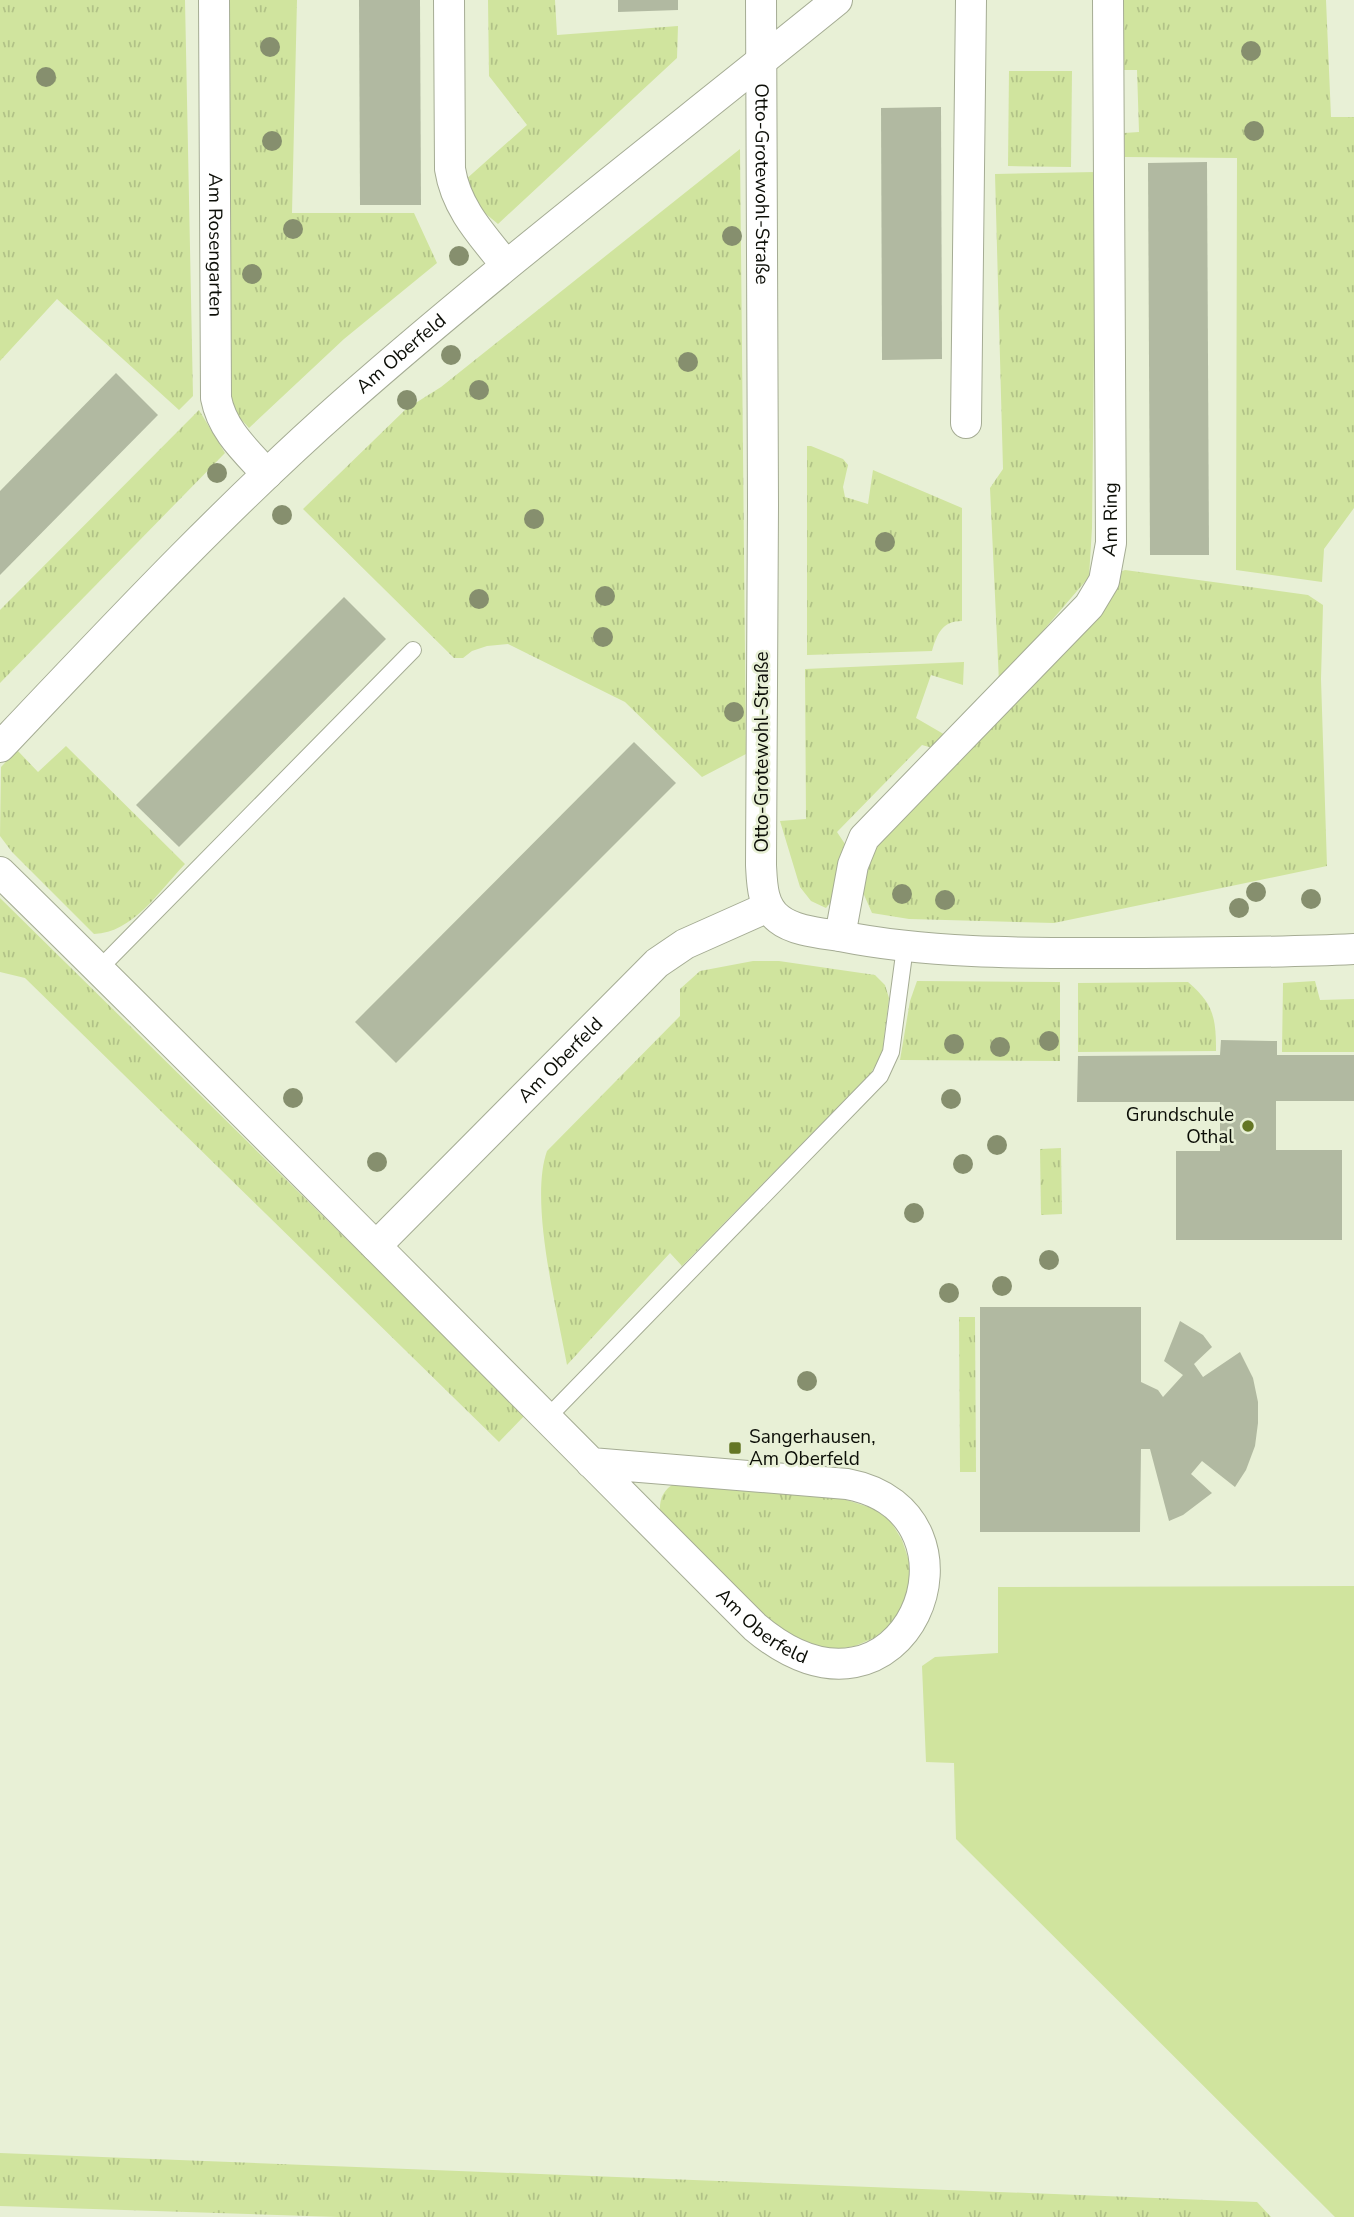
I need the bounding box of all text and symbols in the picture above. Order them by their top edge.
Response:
street label: Otto-Grotewohl-Straße [748,83,775,285]
street label: Am Rosengarten [202,173,229,317]
street label: Am Oberfeld [351,308,452,400]
street label: Am Ring [1096,482,1124,558]
street label: Otto-Grotewohl-Straße [749,651,775,853]
street label: Am Oberfeld [512,1012,609,1109]
place label: Grundschule Othal [1126,1102,1234,1150]
marker: Grundschule Othal [1240,1118,1256,1134]
place label: Sangerhausen, Am Oberfeld [749,1424,875,1472]
marker: Sangerhausen, Am Oberfeld [727,1440,743,1456]
street label: Am Oberfeld [710,1582,812,1670]

